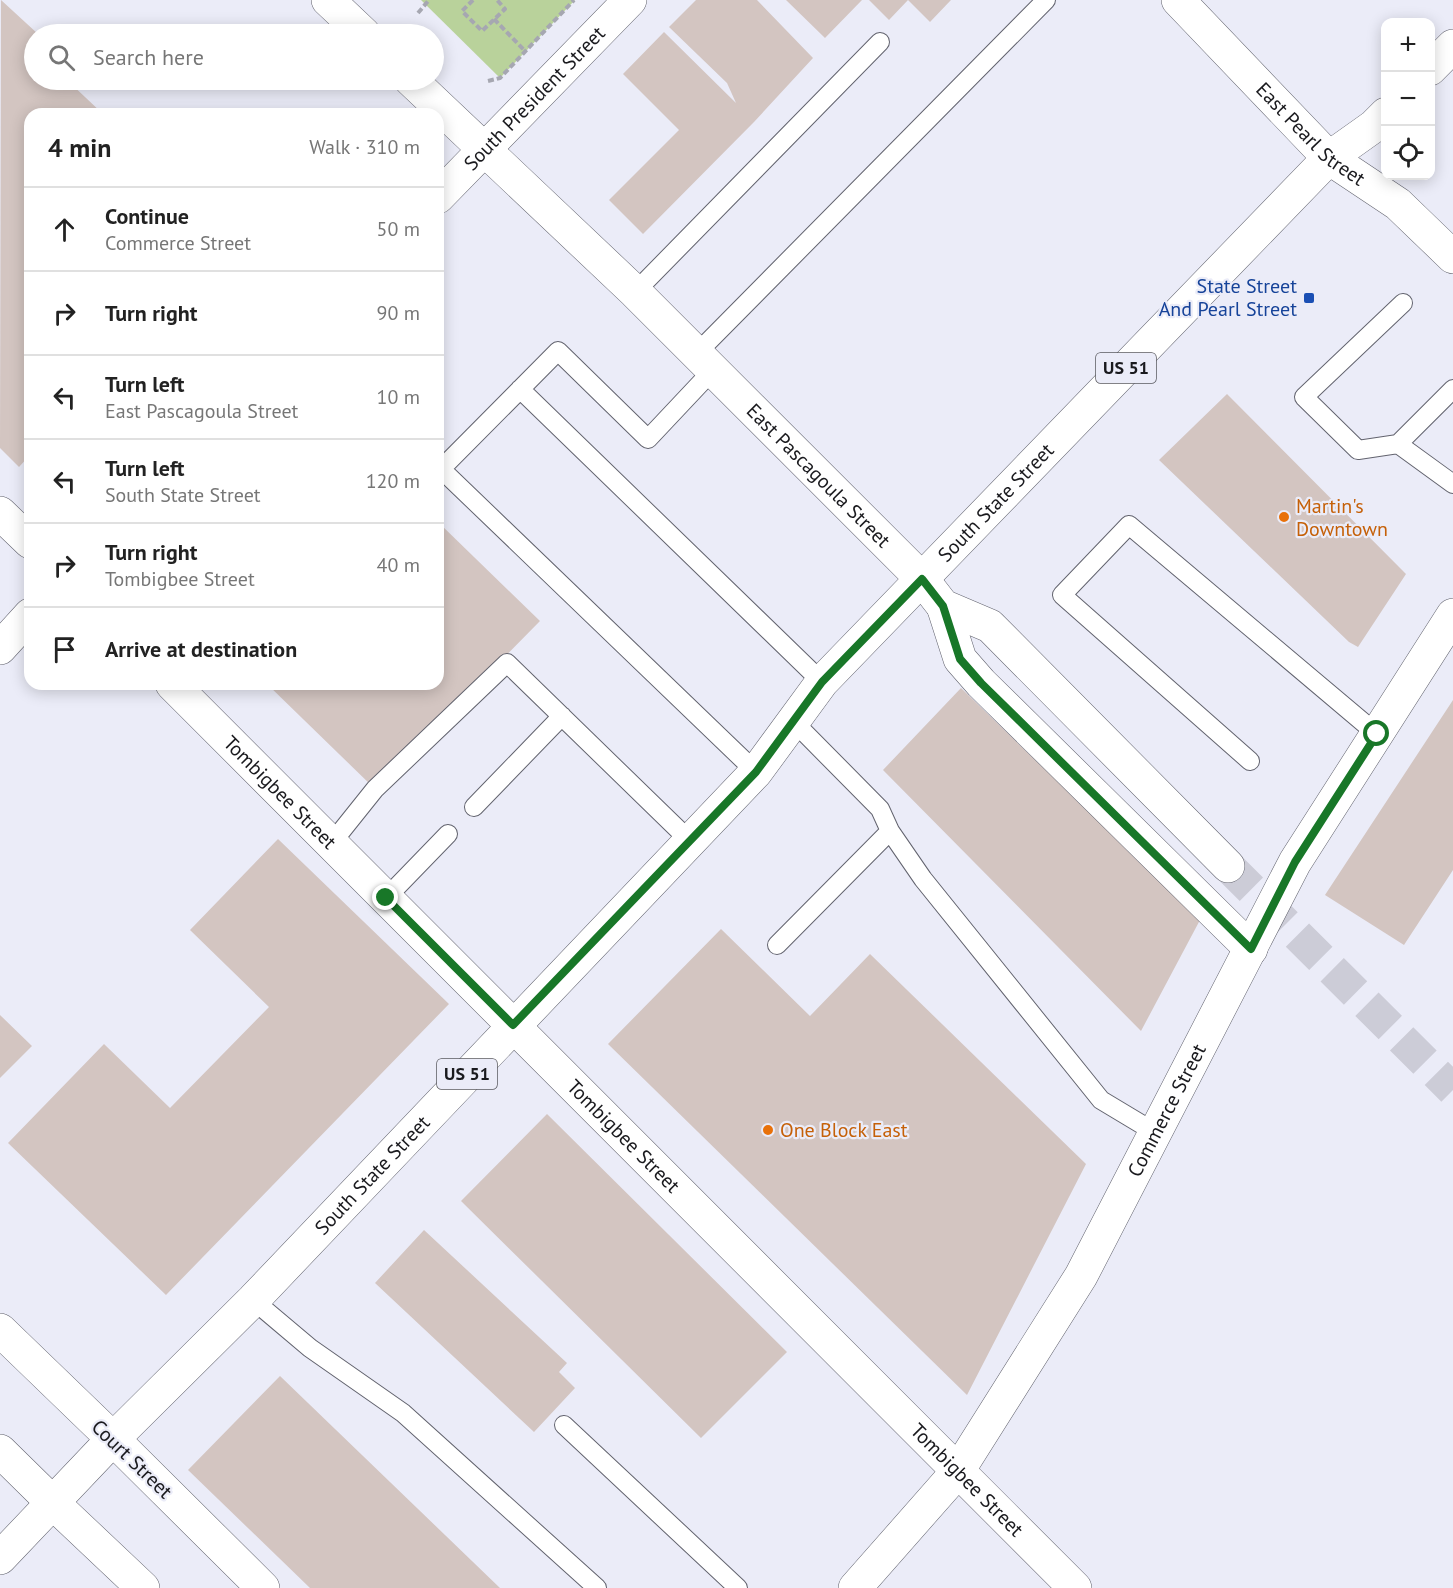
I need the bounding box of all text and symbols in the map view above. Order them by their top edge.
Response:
map controls [1381,18,1435,180]
button: + [1381,18,1435,72]
street label: South President Street [458,20,611,176]
search box [24,24,444,90]
icon: search [45,41,78,74]
text: Search here [93,43,204,71]
button: − [1381,72,1435,126]
street label: East Pearl Street [1251,77,1370,192]
button: locate [1381,126,1435,180]
text: 4 min [48,131,111,164]
text: Walk · 310 m [309,134,420,160]
text: Continue [105,202,189,230]
icon: ahead [48,213,81,246]
text: 50 m [377,216,420,242]
text: Commerce Street [105,230,251,256]
place label: State Street And Pearl Street [1159,273,1297,322]
marker: State Street And Pearl Street [1302,291,1316,305]
icon: right [48,297,81,330]
text: Turn right [105,299,197,327]
text: 90 m [377,300,420,326]
road number: US 51 [1096,353,1156,383]
text: Turn left [105,370,185,398]
icon: left [48,381,81,414]
text: 10 m [377,384,420,410]
text: East Pascagoula Street [105,398,298,424]
street label: East Pascagoula Street [741,398,896,553]
street label: South State Street [932,437,1059,568]
text: Turn left [105,454,185,482]
icon: left [48,465,81,498]
text: 120 m [366,468,420,494]
text: South State Street [105,482,261,508]
place label: Martin's Downtown [1296,493,1388,542]
marker: Martin's Downtown [1277,510,1291,524]
text: Turn right [105,538,197,566]
icon: right [48,549,81,582]
text: 40 m [377,552,420,578]
text: Tombigbee Street [105,566,255,592]
icon: arrive [48,633,81,666]
text: Arrive at destination [105,635,297,663]
route start [1363,720,1389,746]
street label: Tombigbee Street [218,730,342,855]
route end [372,884,398,910]
street label: Commerce Street [1122,1039,1212,1181]
road number: US 51 [437,1059,497,1089]
street label: Tombigbee Street [561,1074,686,1198]
street label: South State Street [309,1110,435,1240]
place label: One Block East [780,1117,908,1143]
marker: One Block East [761,1123,775,1137]
street label: Court Street [86,1414,178,1504]
street label: Tombigbee Street [905,1418,1029,1542]

